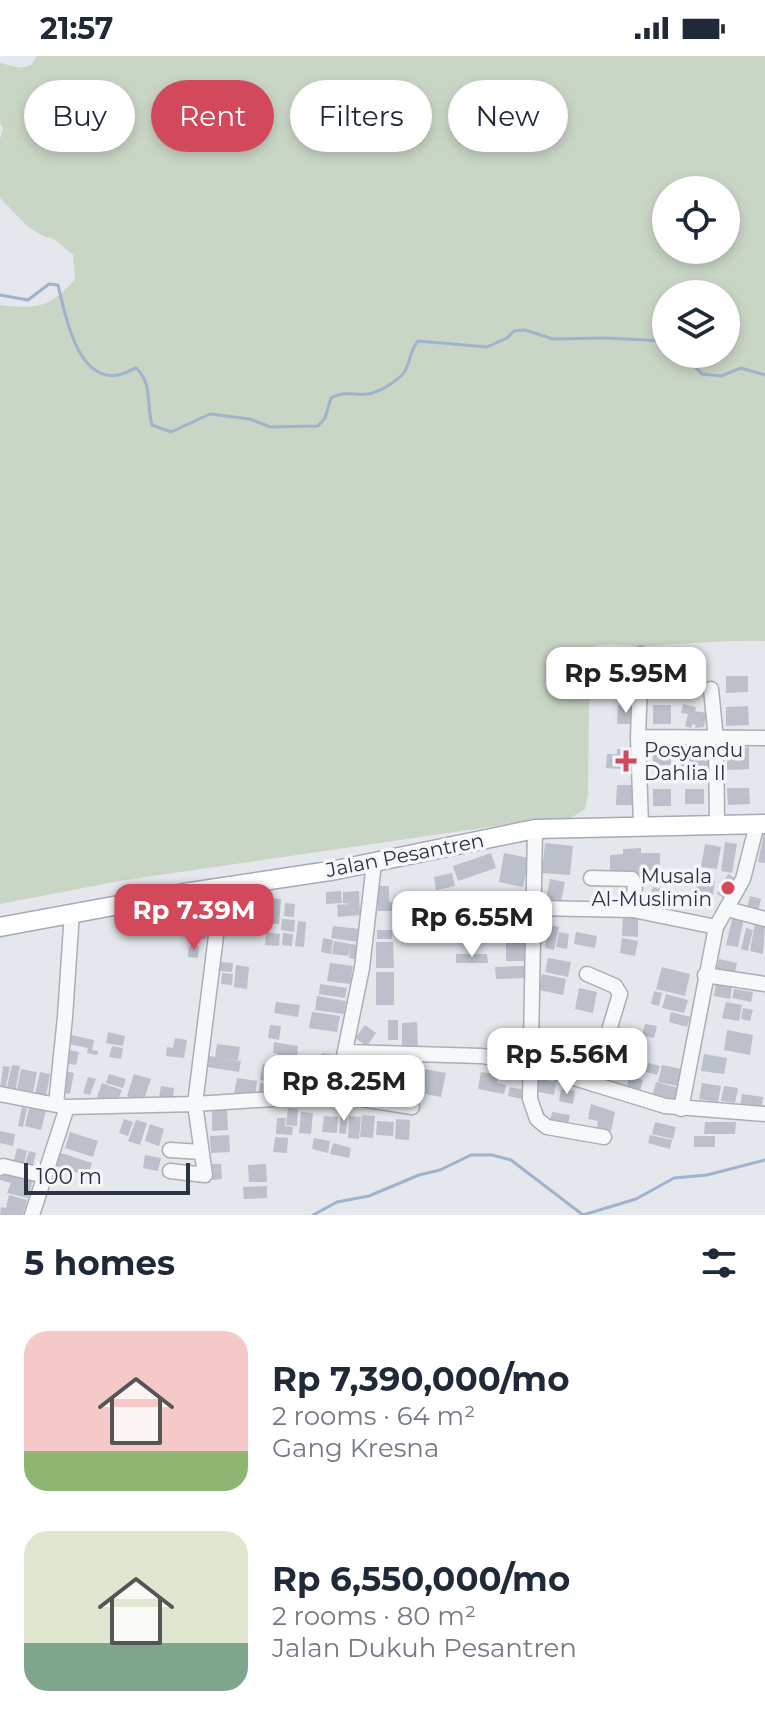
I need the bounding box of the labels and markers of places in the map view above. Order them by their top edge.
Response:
pin: Rp 5.95M [543,647,709,715]
place label: Posyandu Dahlia II [644,738,743,785]
marker: Posyandu Dahlia II [615,750,637,772]
place label: Musala Al-Muslimin [591,864,712,911]
marker: Musala Al-Muslimin [719,879,737,897]
pin: Rp 7.39M [111,884,277,952]
pin: Rp 6.55M [389,891,555,959]
pin: Rp 5.56M [484,1028,650,1096]
pin: Rp 8.25M [261,1055,427,1123]

